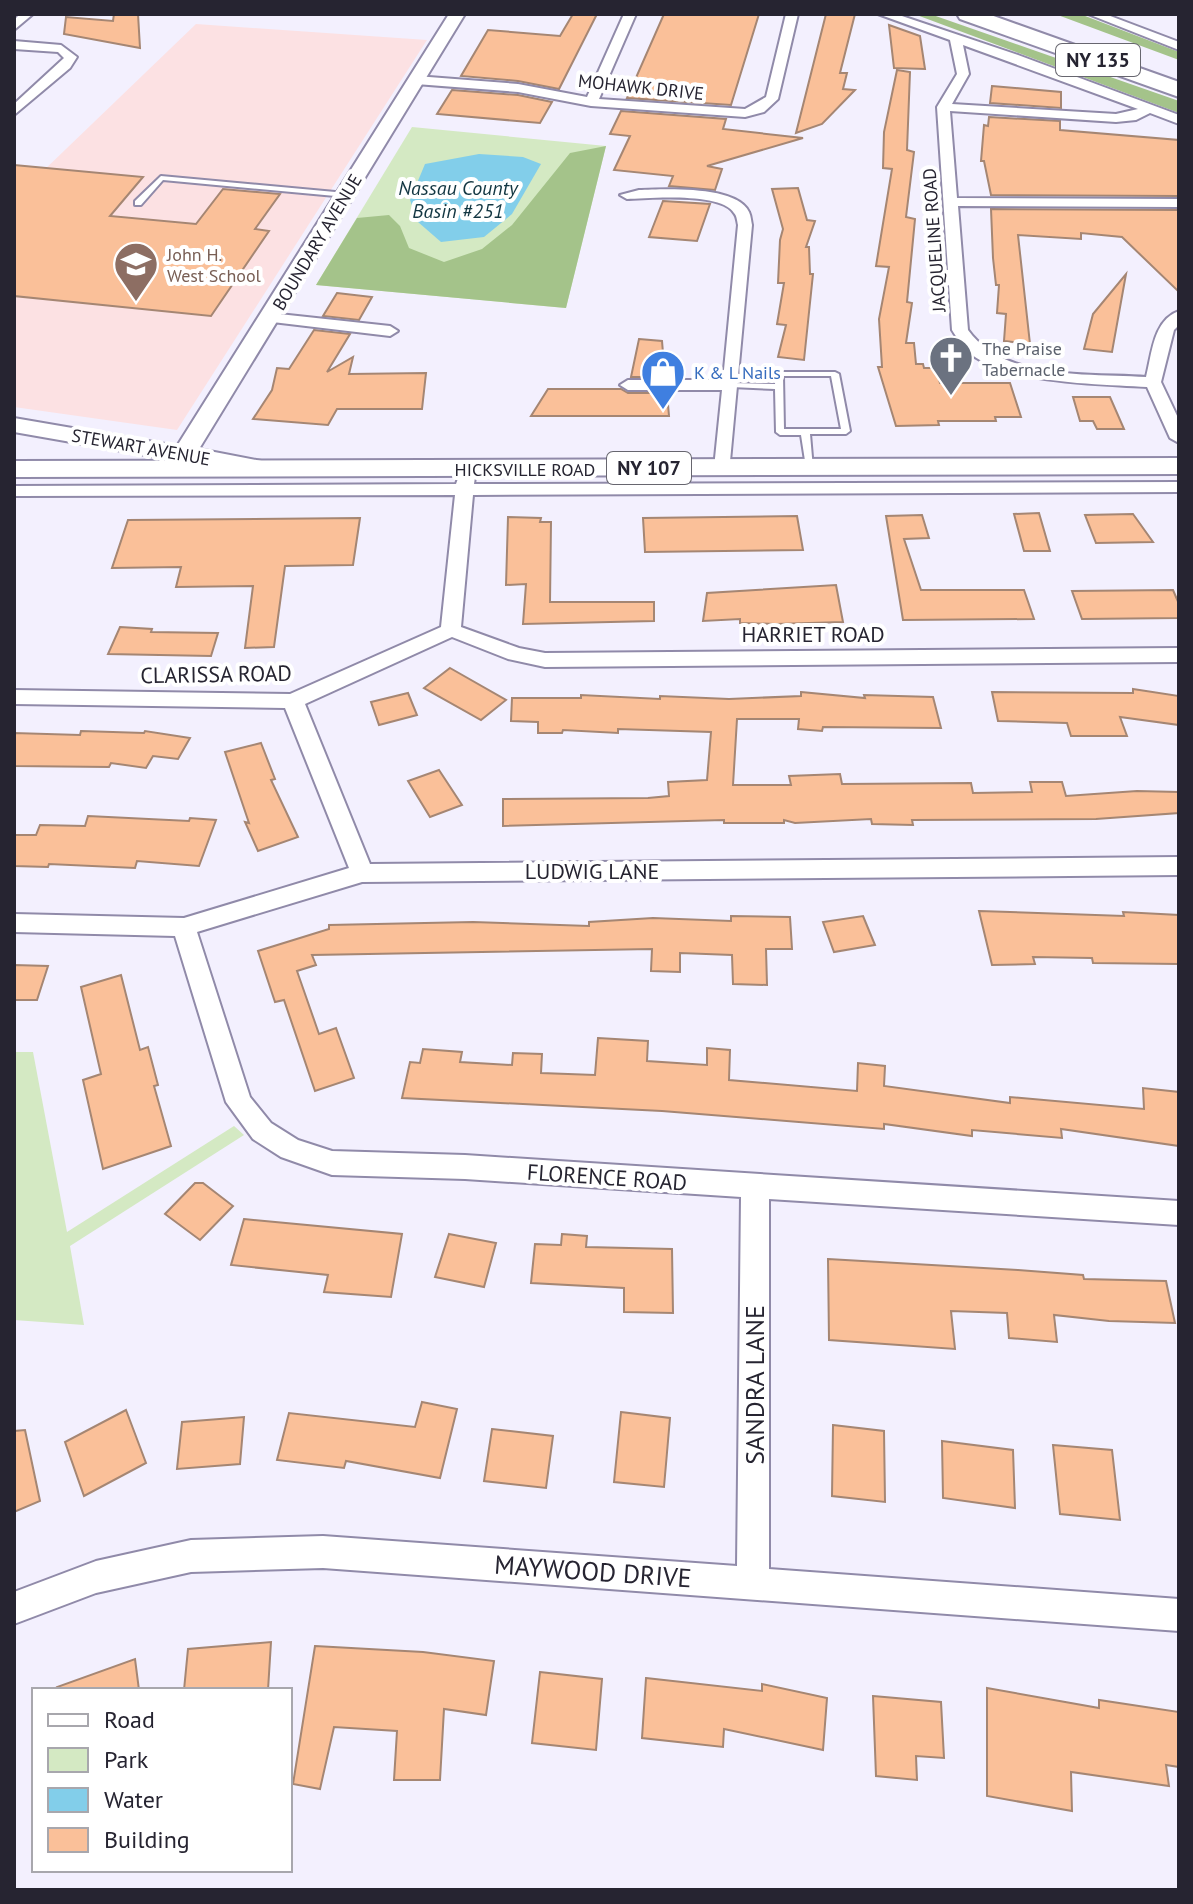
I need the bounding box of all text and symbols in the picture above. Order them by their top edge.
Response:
road number: NY 135 [1056,44,1140,76]
street label: MOHAWK DRIVE [577,69,705,105]
street label: JACQUELINE ROAD [918,167,951,314]
street label: BOUNDARY AVENUE [267,170,367,314]
water label: Nassau County Basin #251 [398,175,519,224]
school or university icon: John H. West School [112,240,160,303]
place label: John H. West School [166,243,262,287]
church icon: The Praise Tabernacle [927,334,975,397]
place label: The Praise Tabernacle [982,337,1065,381]
shop icon: K & L Nails [639,348,687,411]
place label: K & L Nails [694,361,781,384]
street label: STEWART AVENUE [70,423,212,471]
road number: NY 107 [607,452,691,484]
street label: HICKSVILLE ROAD [455,458,595,481]
street label: HARRIET ROAD [741,620,885,648]
street label: CLARISSA ROAD [140,659,292,689]
street label: LUDWIG LANE [525,857,659,885]
street label: FLORENCE ROAD [526,1157,688,1197]
street label: SANDRA LANE [738,1305,771,1465]
street label: MAYWOOD DRIVE [493,1548,693,1594]
legend [32,1688,292,1872]
text: Road [104,1704,155,1735]
text: Park [104,1744,149,1775]
text: Water [104,1784,163,1815]
text: Building [104,1824,190,1855]

